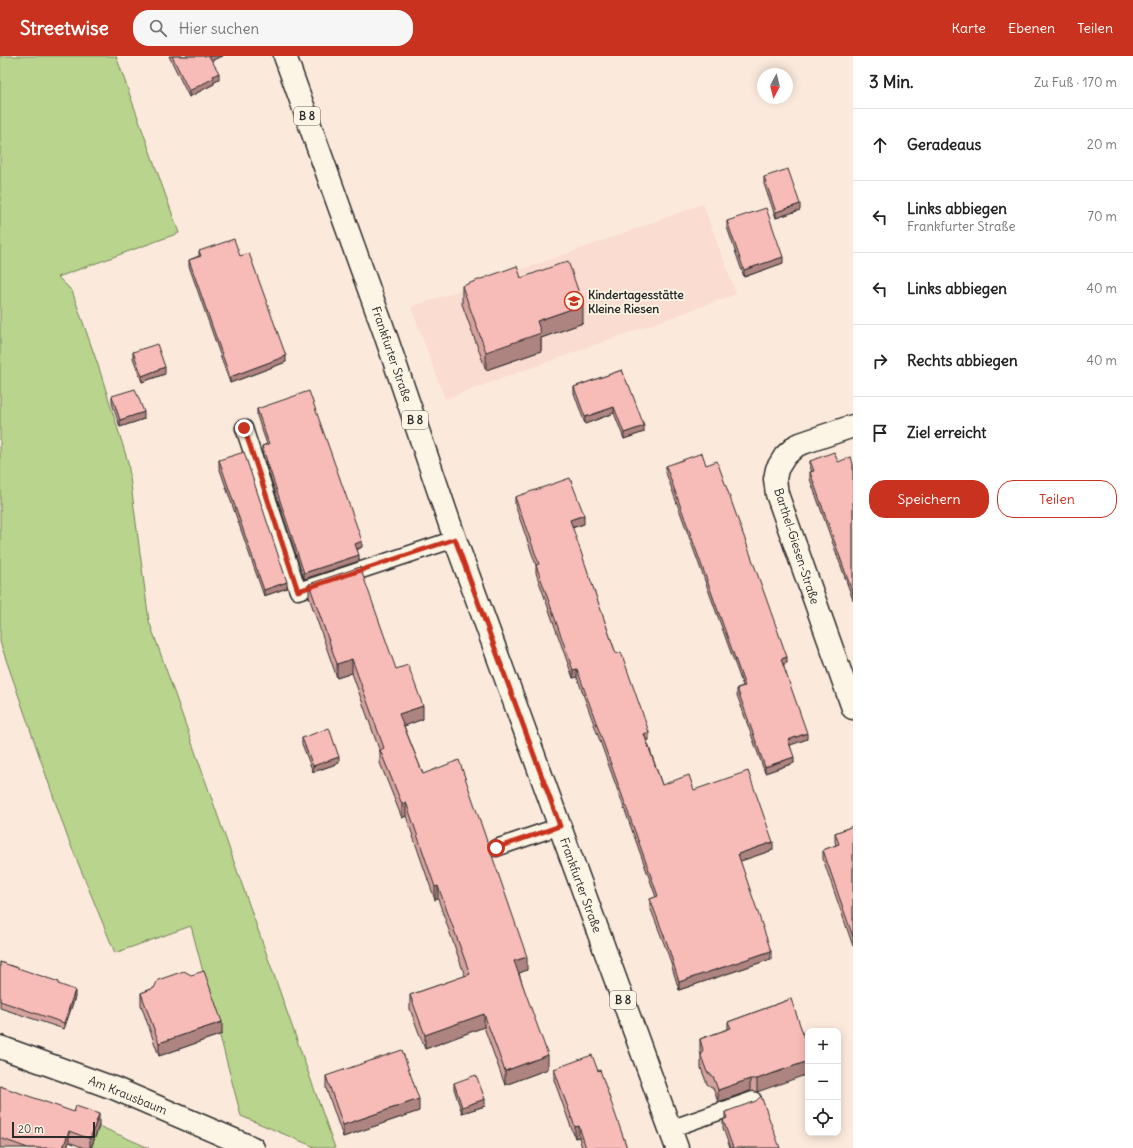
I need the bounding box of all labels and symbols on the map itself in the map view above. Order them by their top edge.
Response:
north arrow [757,68,793,104]
road number: B 8 [294,107,320,125]
place label: Kindertagesstätte Kleine Riesen [588,287,684,316]
school or university icon: Kindertagesstätte Kleine Riesen [563,290,585,312]
street label: Frankfurter Straße [369,304,415,404]
road number: B 8 [402,411,428,429]
route end [235,419,253,437]
street label: Barthel-Giesen-Straße [771,486,823,606]
street label: Frankfurter Straße [557,835,605,935]
route start [487,839,505,857]
road number: B 8 [610,991,636,1009]
street label: Am Krausbaum [86,1072,170,1118]
scale bar [12,1120,95,1139]

